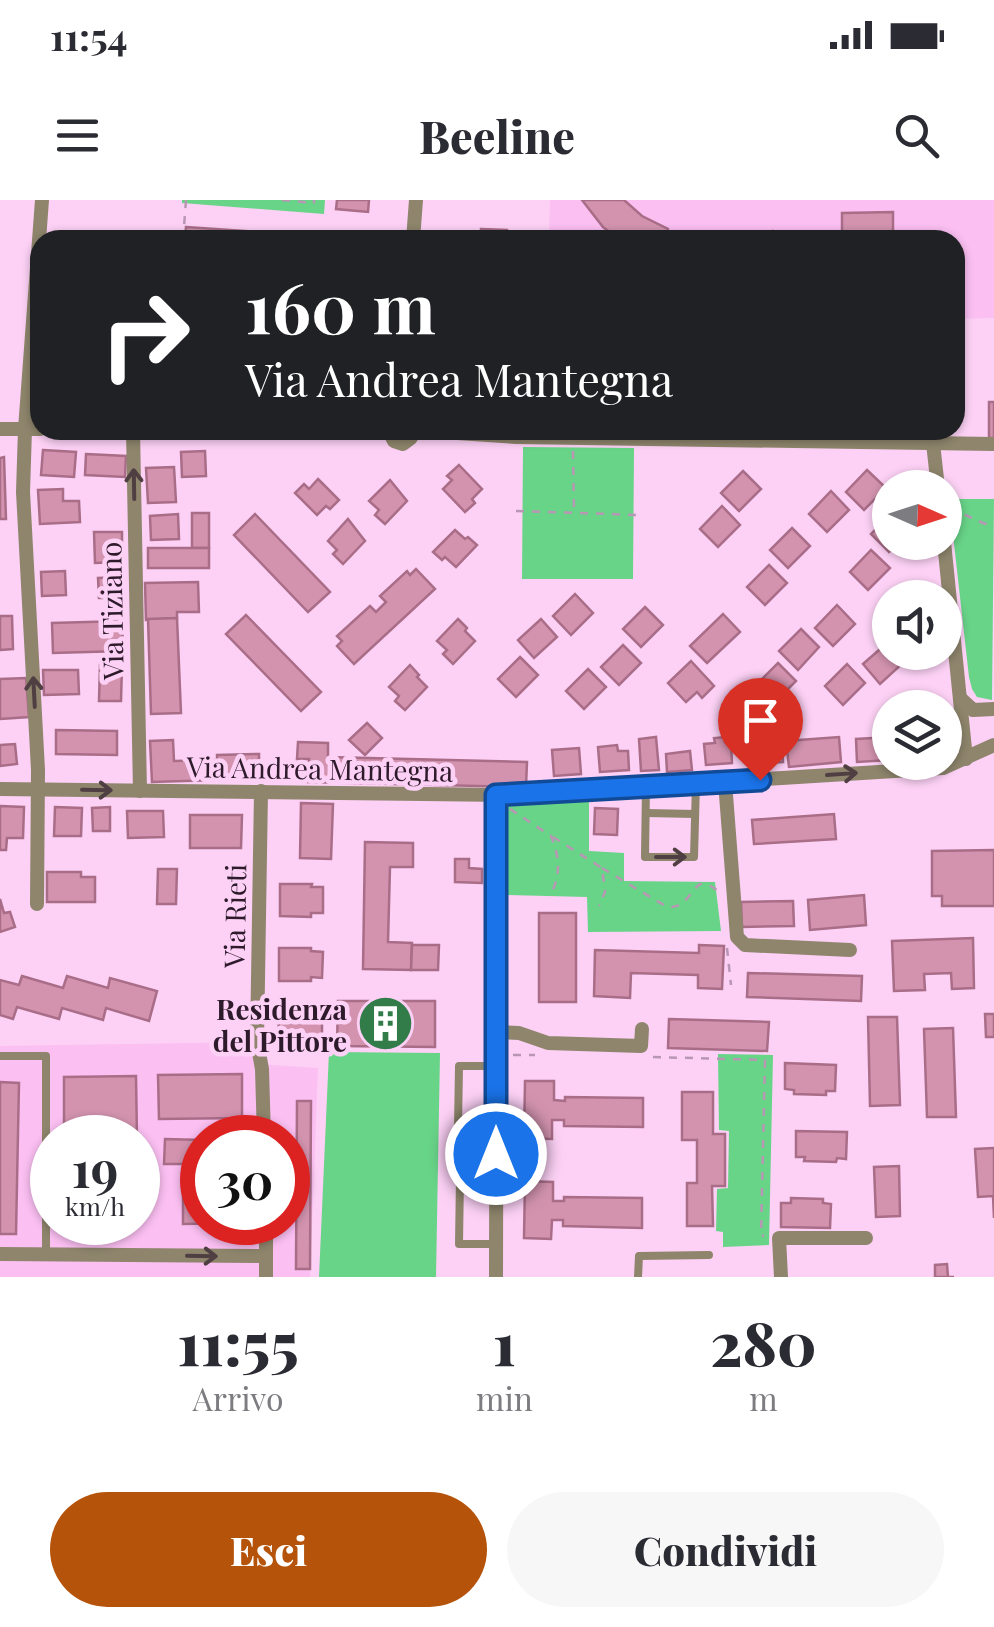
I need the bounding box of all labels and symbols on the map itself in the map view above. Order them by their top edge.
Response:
one-way arrow [124,468,143,500]
north arrow [872,470,962,560]
street label: Via Tiziano [91,542,131,681]
one-way arrow [24,676,43,708]
pin [718,678,803,781]
street label: Via Andrea Mantegna [185,747,454,789]
one-way arrow [825,764,857,783]
one-way arrow [81,781,113,800]
one-way arrow [654,848,687,866]
street label: Via Rieti [215,864,253,969]
place label: Residenza del Pittore [213,990,347,1059]
building icon: Residenza del Pittore [356,994,416,1054]
position arrow [444,1102,548,1206]
speed limit sign: 30 [180,1115,310,1245]
one-way arrow [186,1246,218,1265]

